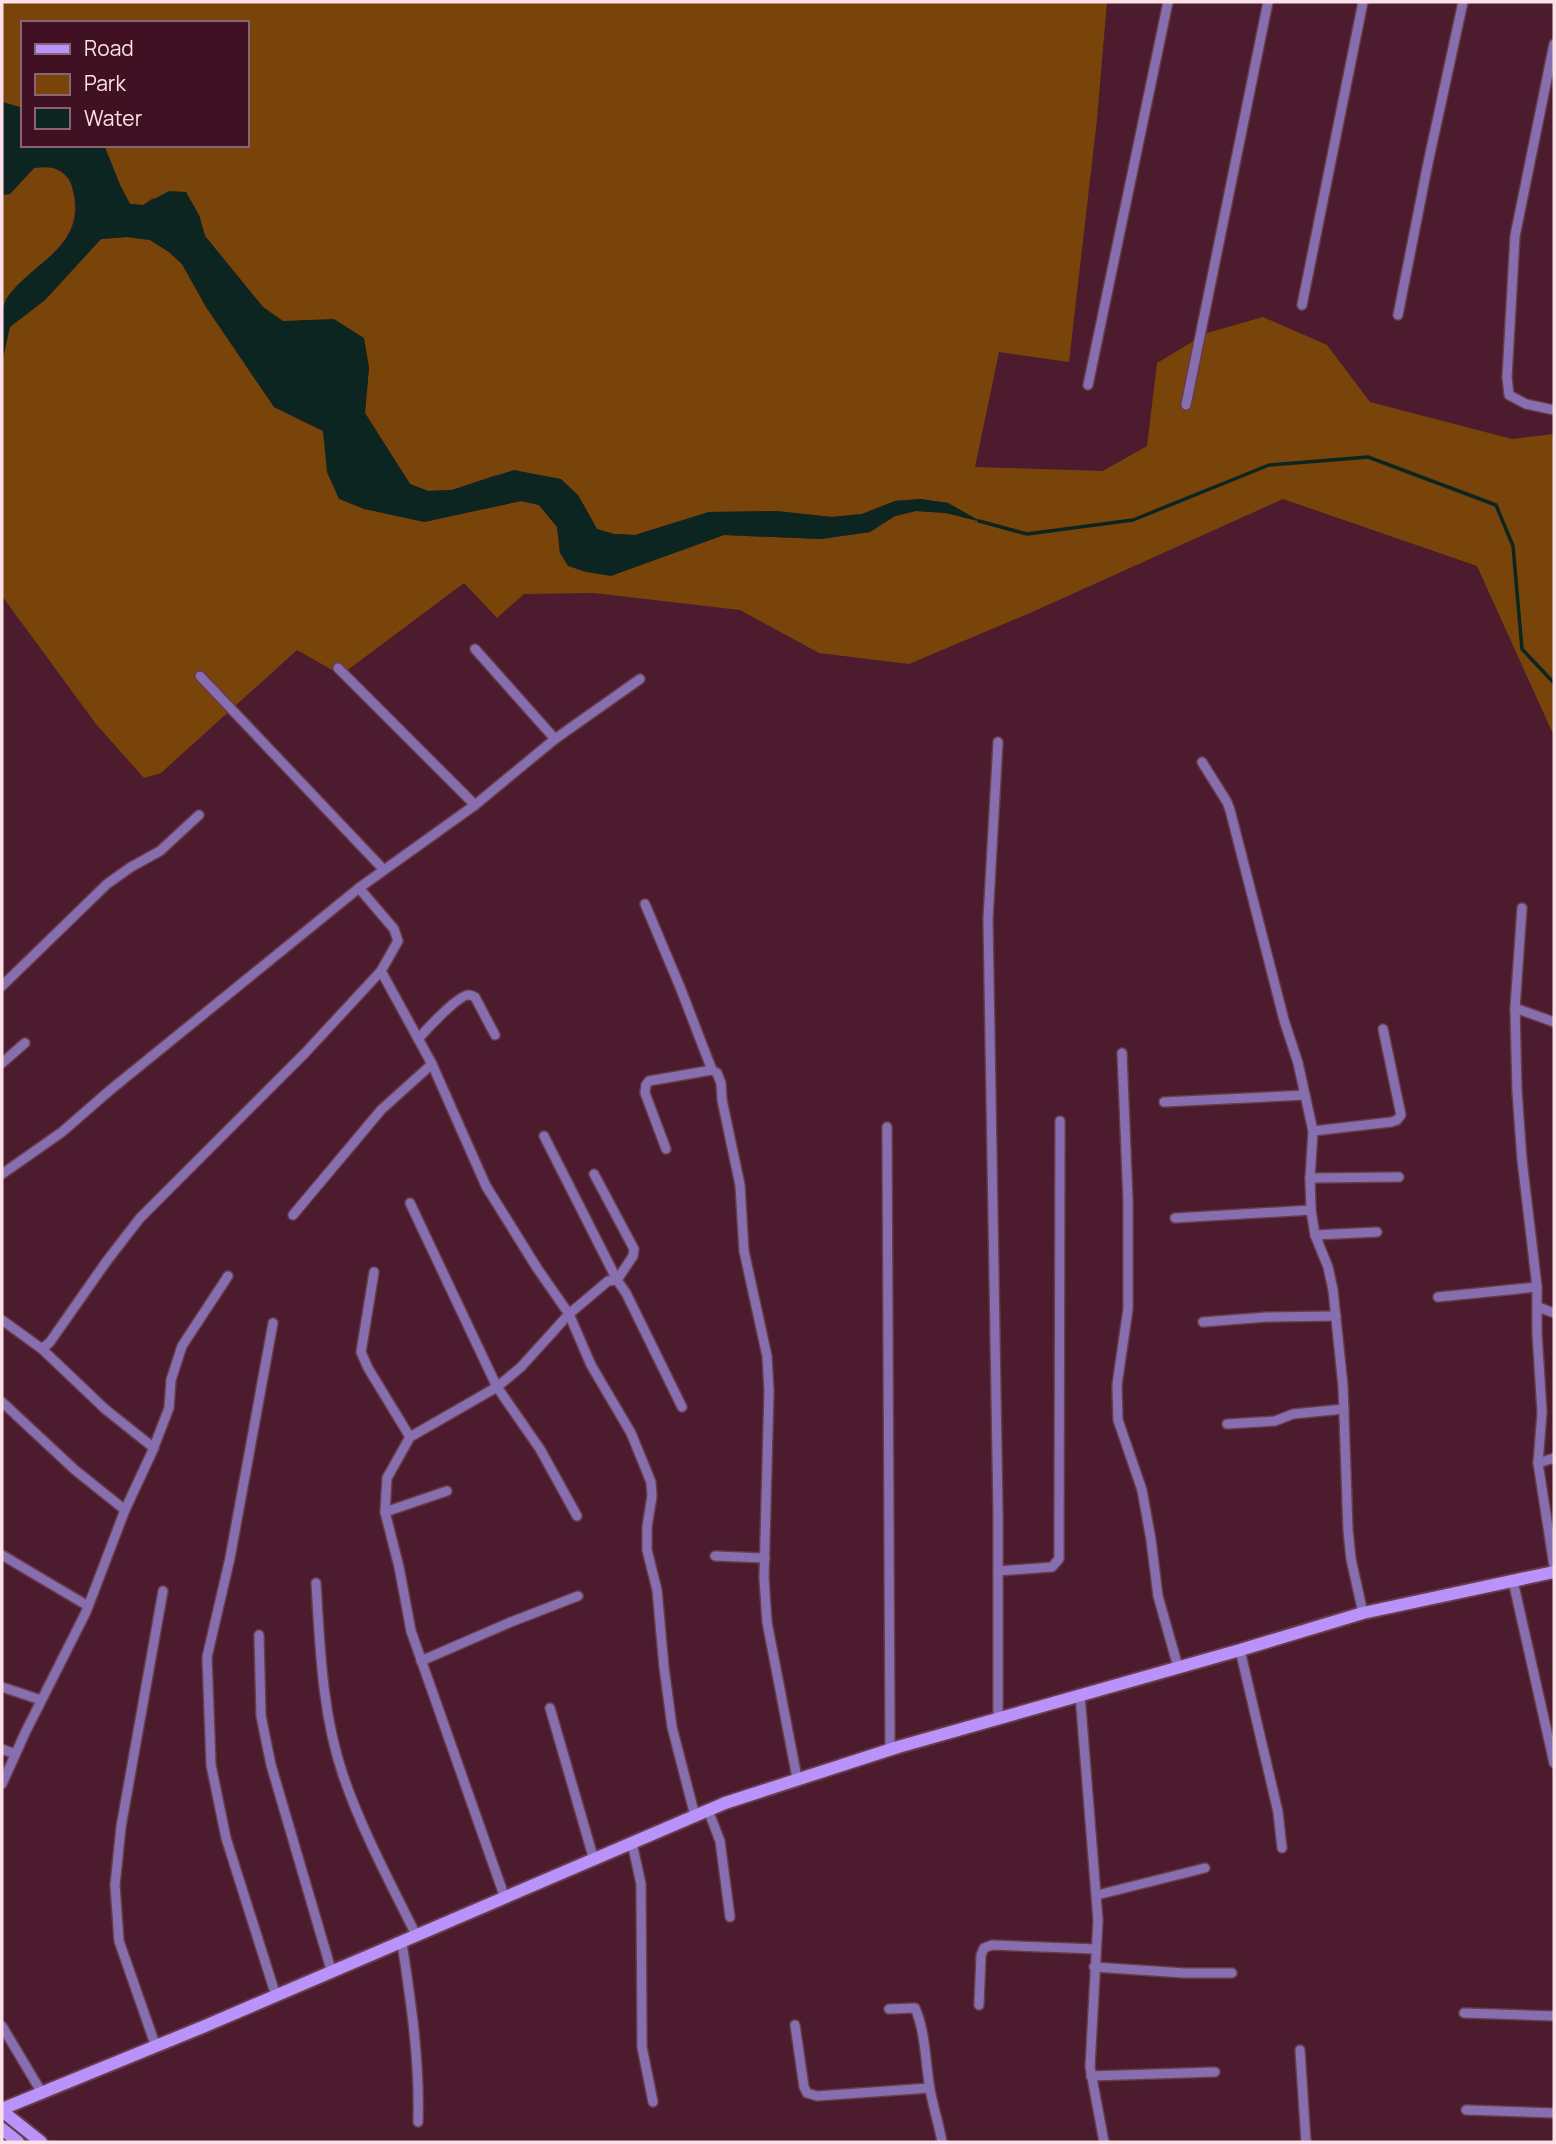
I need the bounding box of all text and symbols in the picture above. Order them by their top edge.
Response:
legend [21,21,248,147]
text: Road [84,34,134,62]
text: Park [84,69,126,97]
text: Water [84,104,143,132]

